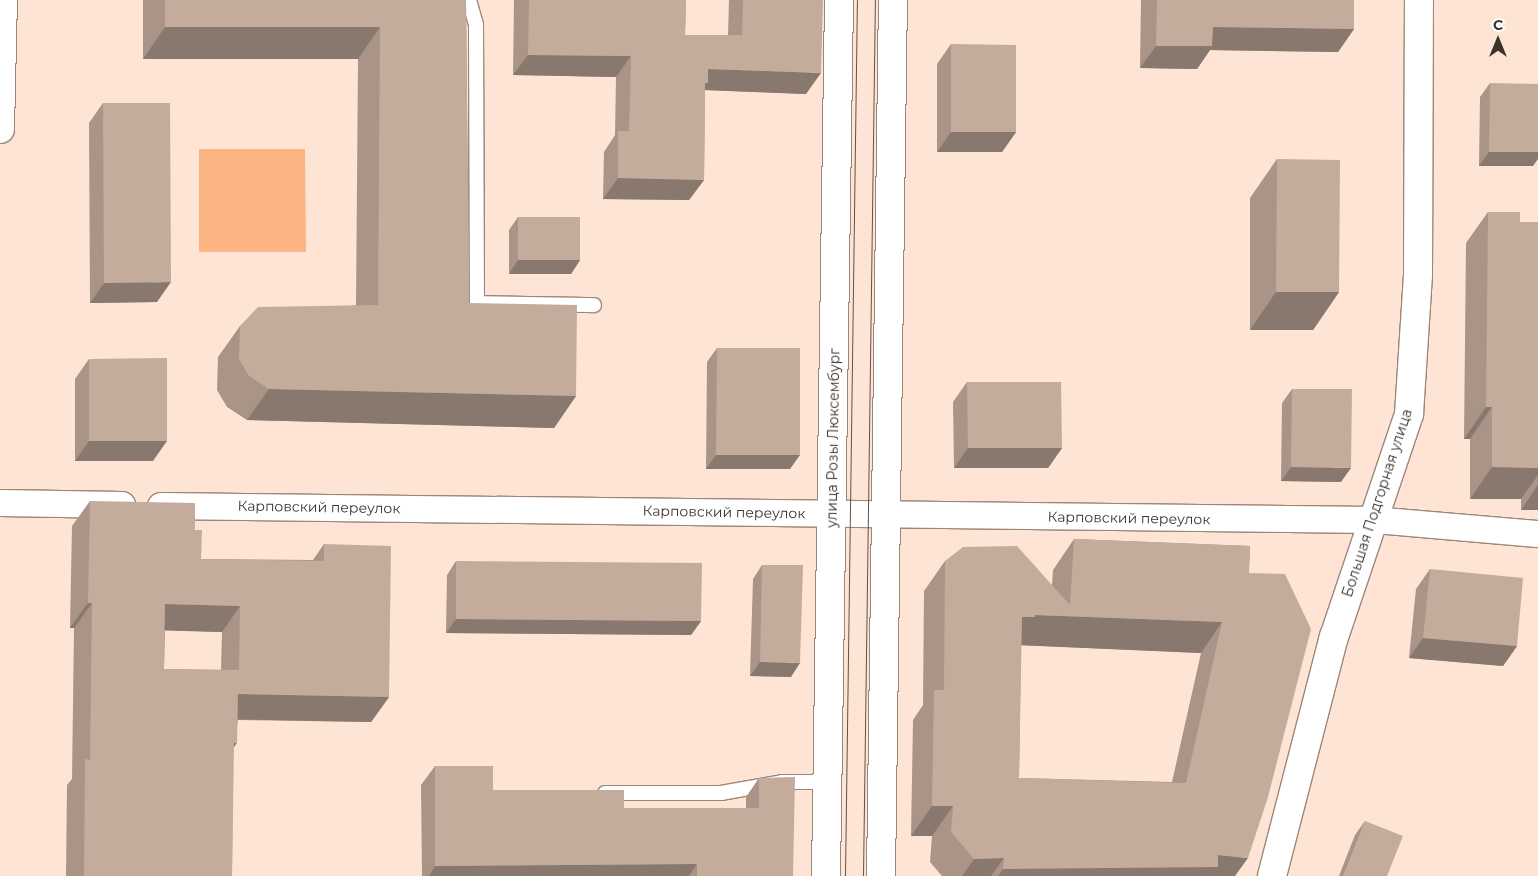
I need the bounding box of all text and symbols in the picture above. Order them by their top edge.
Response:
north arrow [1473,15,1523,65]
text: С [1493,16,1503,34]
street label: улица Розы Люксембург [823,348,843,528]
street label: Большая Подгорная улица [1339,407,1415,599]
street label: Карповский переулок [237,497,401,517]
street label: Карповский переулок [642,502,806,522]
street label: Карповский переулок [1047,508,1211,528]

